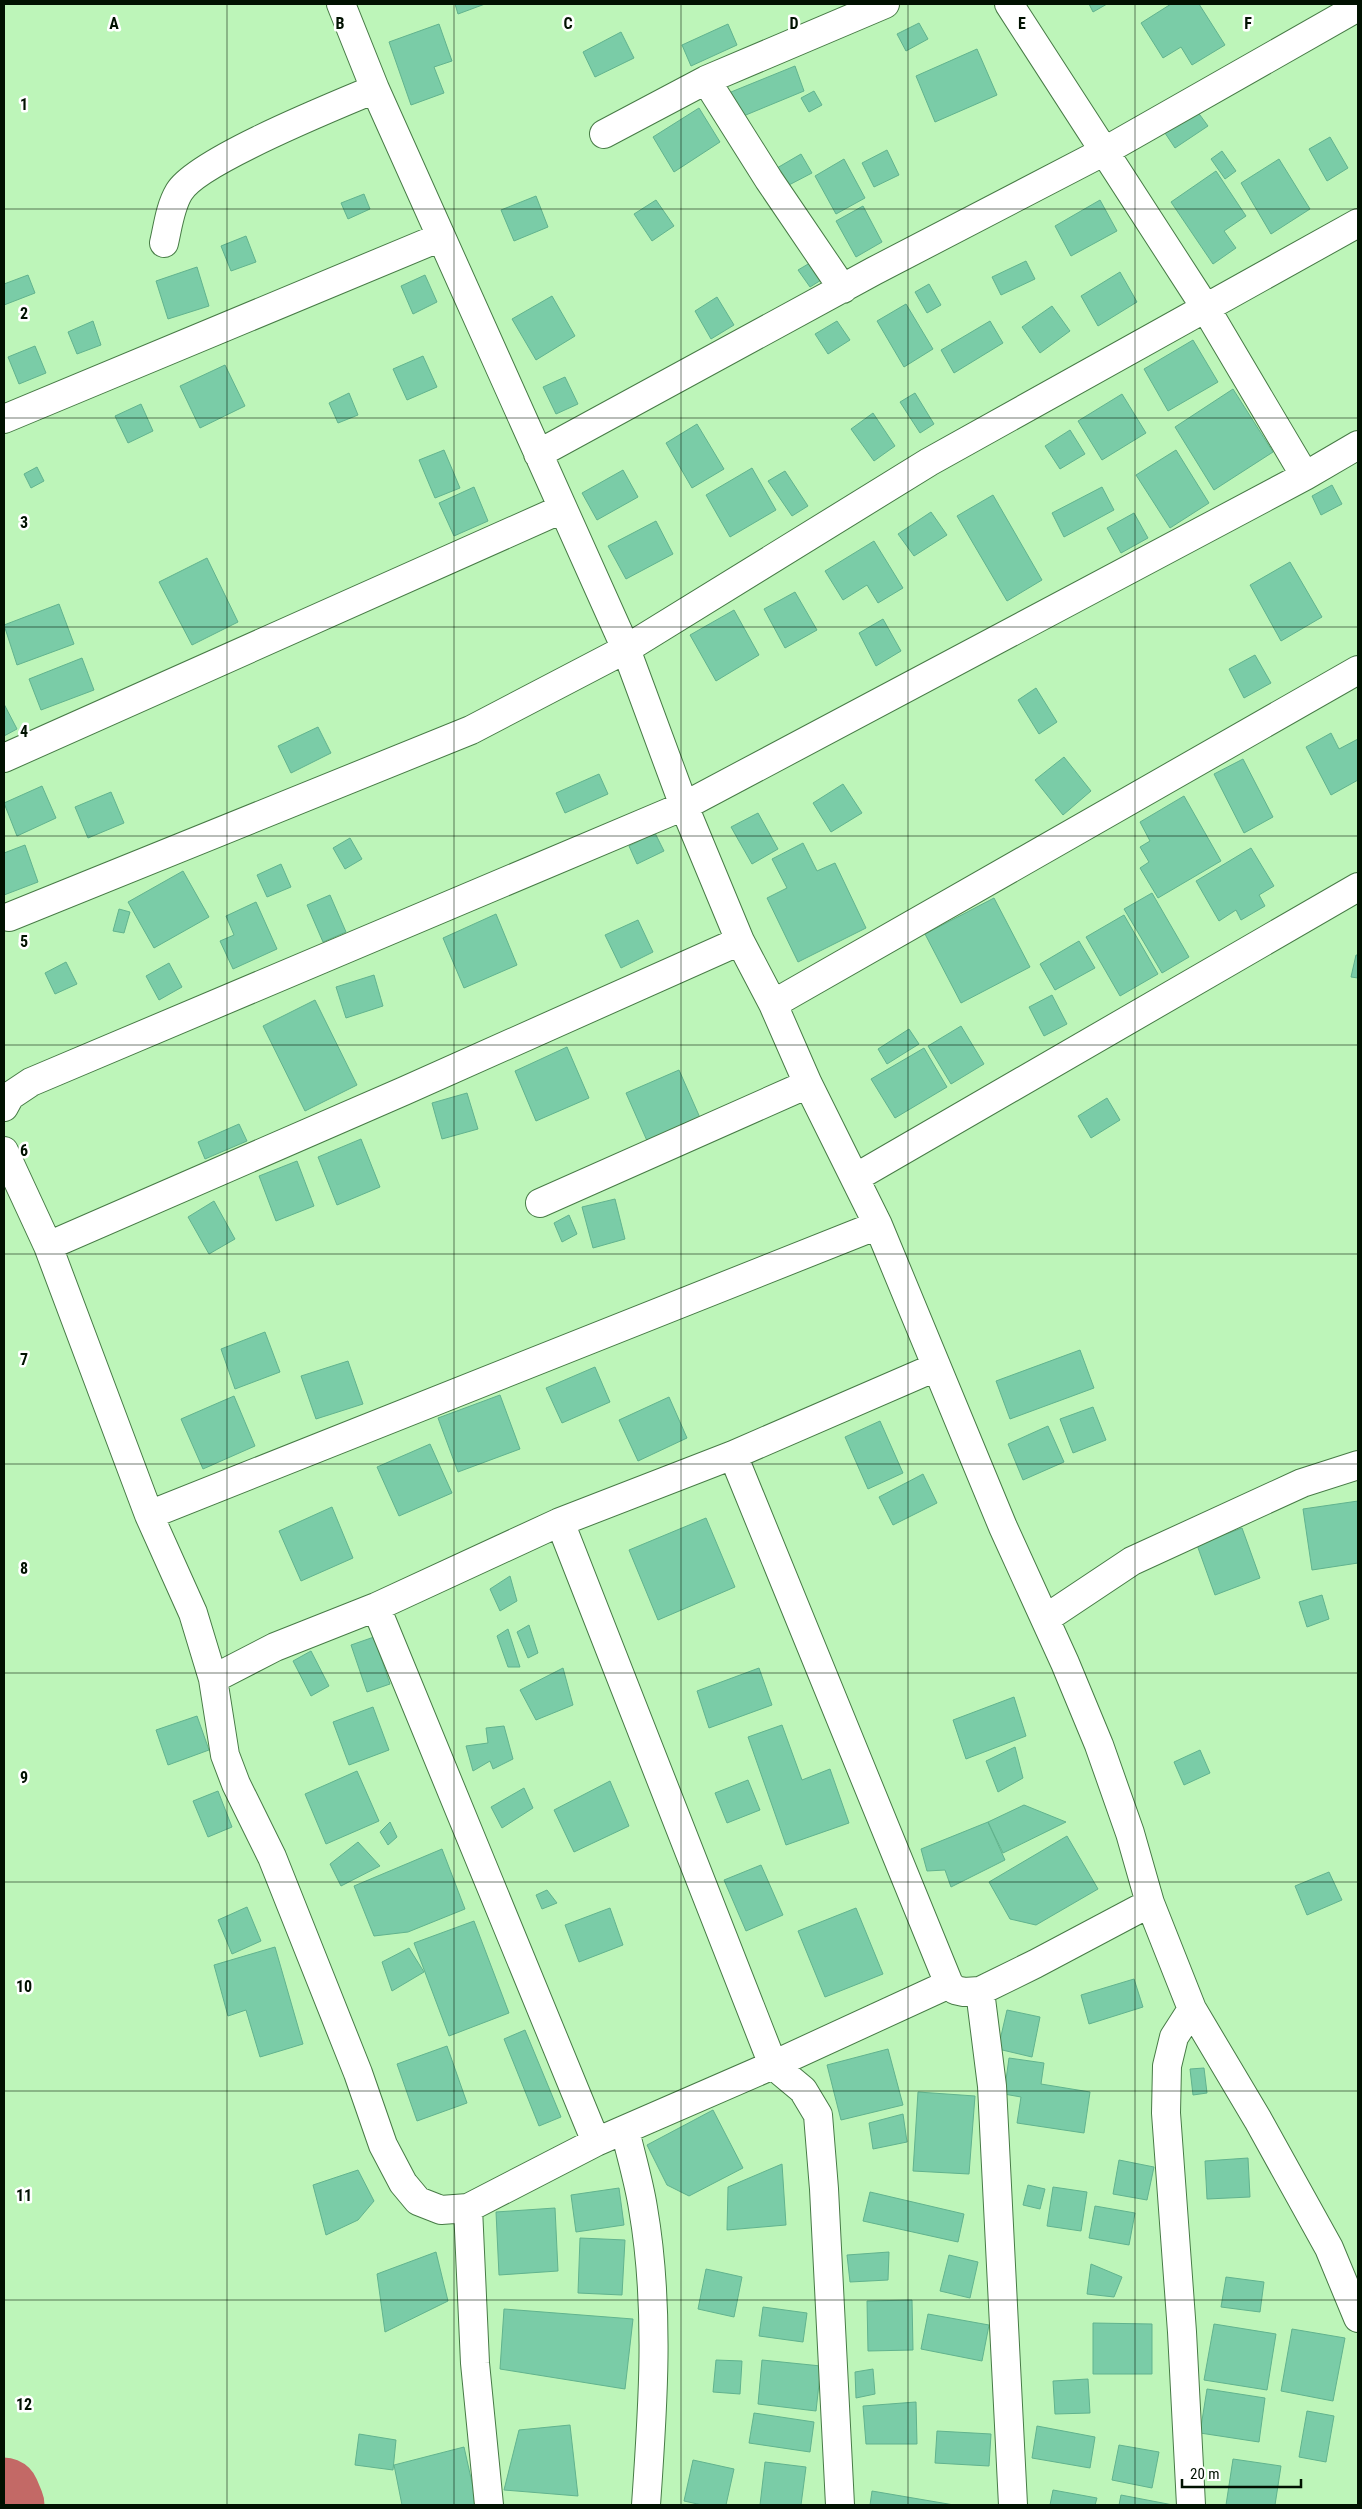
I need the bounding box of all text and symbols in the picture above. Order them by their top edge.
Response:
text: A [109,14,119,33]
text: B [336,14,345,33]
text: C [563,14,573,33]
text: D [789,14,799,33]
text: E [1018,14,1026,33]
text: F [1244,14,1252,33]
text: 1 [20,95,28,114]
text: 2 [20,304,28,323]
text: 3 [20,513,28,532]
text: 4 [20,722,28,741]
text: 5 [20,932,28,951]
text: 6 [20,1141,28,1160]
text: 7 [20,1350,28,1369]
text: 8 [20,1559,28,1578]
text: 9 [20,1768,28,1787]
text: 10 [16,1977,32,1996]
text: 11 [16,2186,32,2205]
text: 12 [16,2395,32,2414]
scale bar [1182,2456,1301,2488]
text: 20 m [1190,2465,1220,2483]

